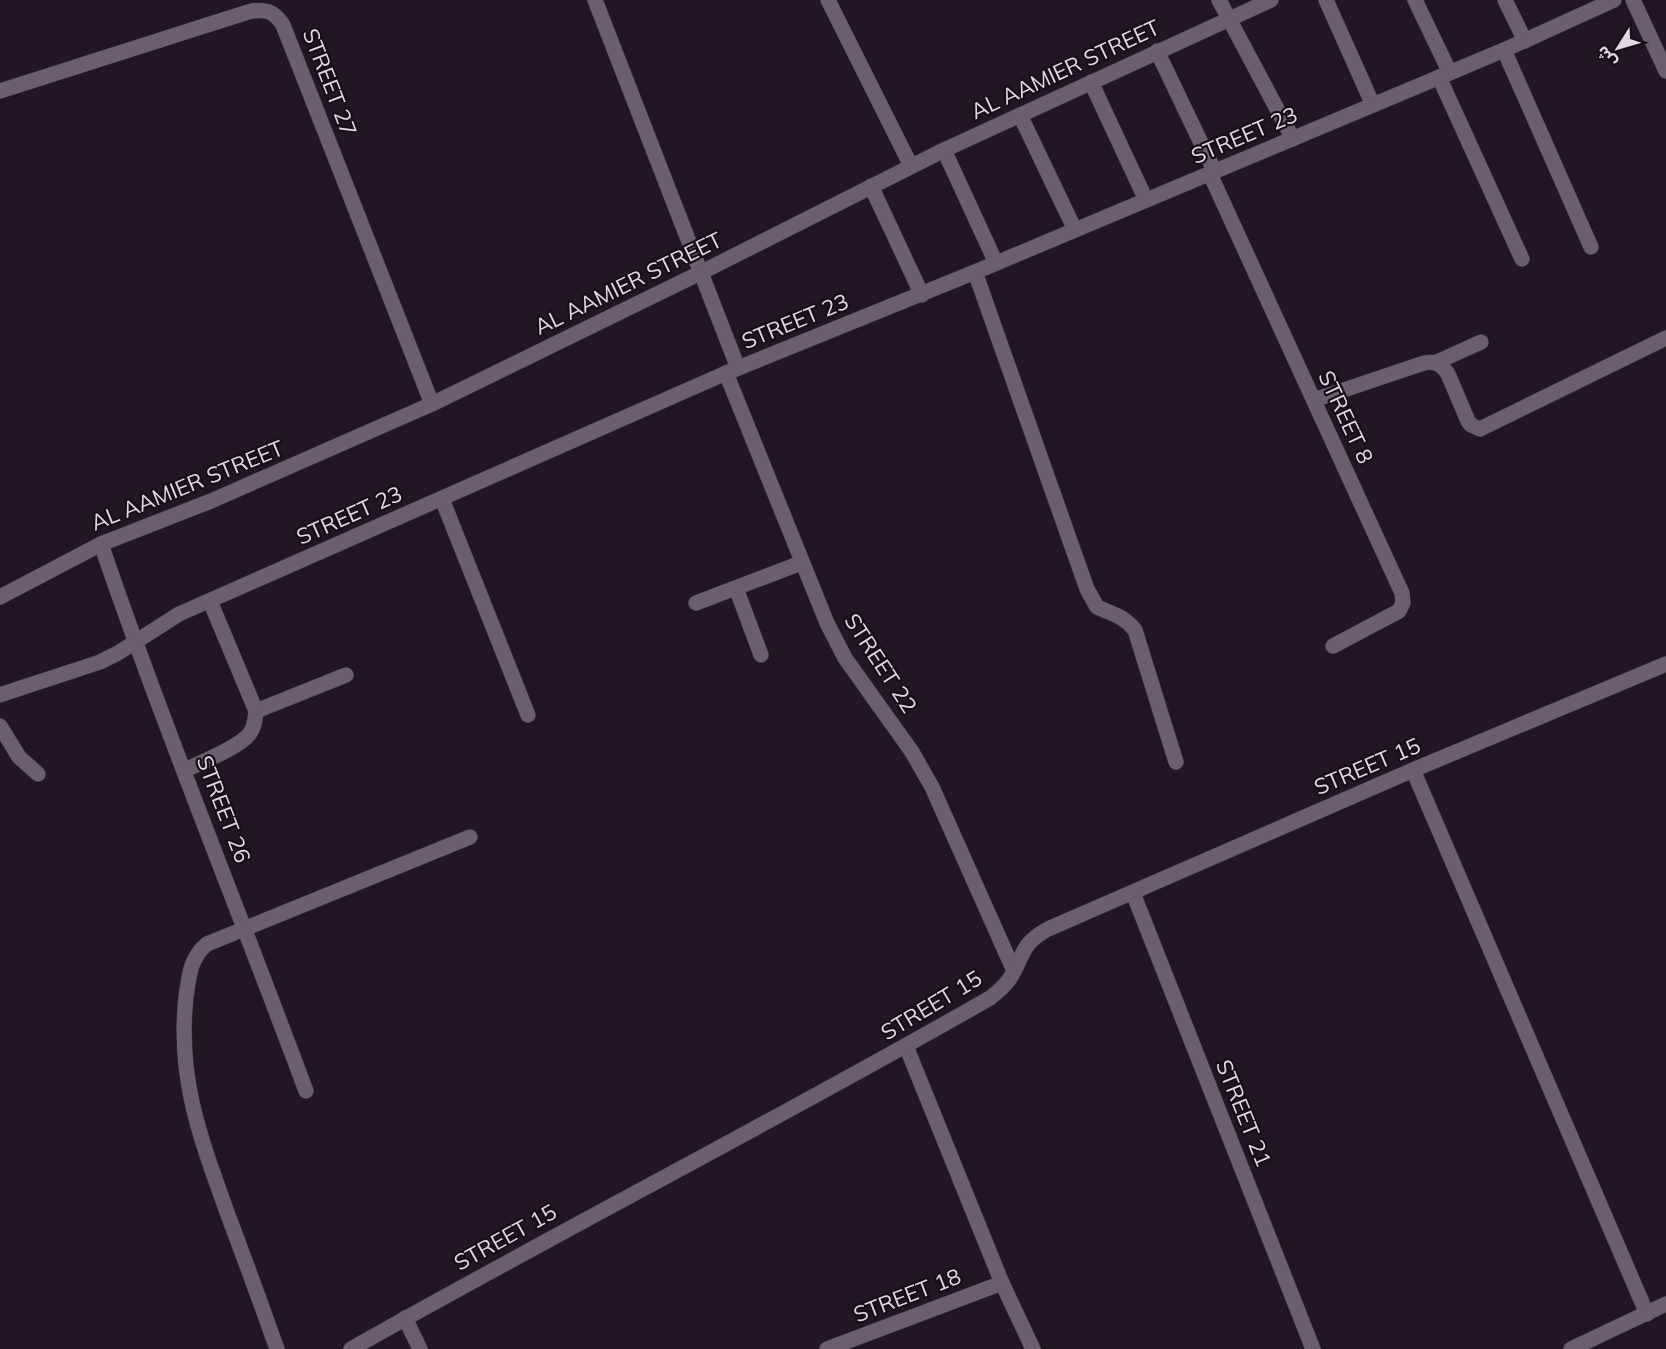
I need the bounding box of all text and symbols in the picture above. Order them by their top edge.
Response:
street label: AL AAMIER STREET [966,13,1164,125]
north arrow [1588,18,1648,78]
street label: STREET 27 [297,24,363,140]
text: ش [1591,42,1621,72]
street label: STREET 23 [1187,100,1301,170]
street label: AL AAMIER STREET [530,225,726,341]
street label: STREET 23 [737,287,853,355]
street label: STREET 8 [1312,366,1380,468]
street label: AL AAMIER STREET [86,434,288,536]
street label: STREET 23 [292,479,406,551]
street label: STREET 22 [839,608,923,718]
street label: STREET 15 [1310,731,1424,801]
street label: STREET 26 [191,751,257,867]
street label: STREET 15 [875,964,987,1046]
street label: STREET 21 [1210,1055,1278,1171]
street label: STREET 15 [449,1197,561,1277]
street label: STREET 18 [849,1262,965,1328]

